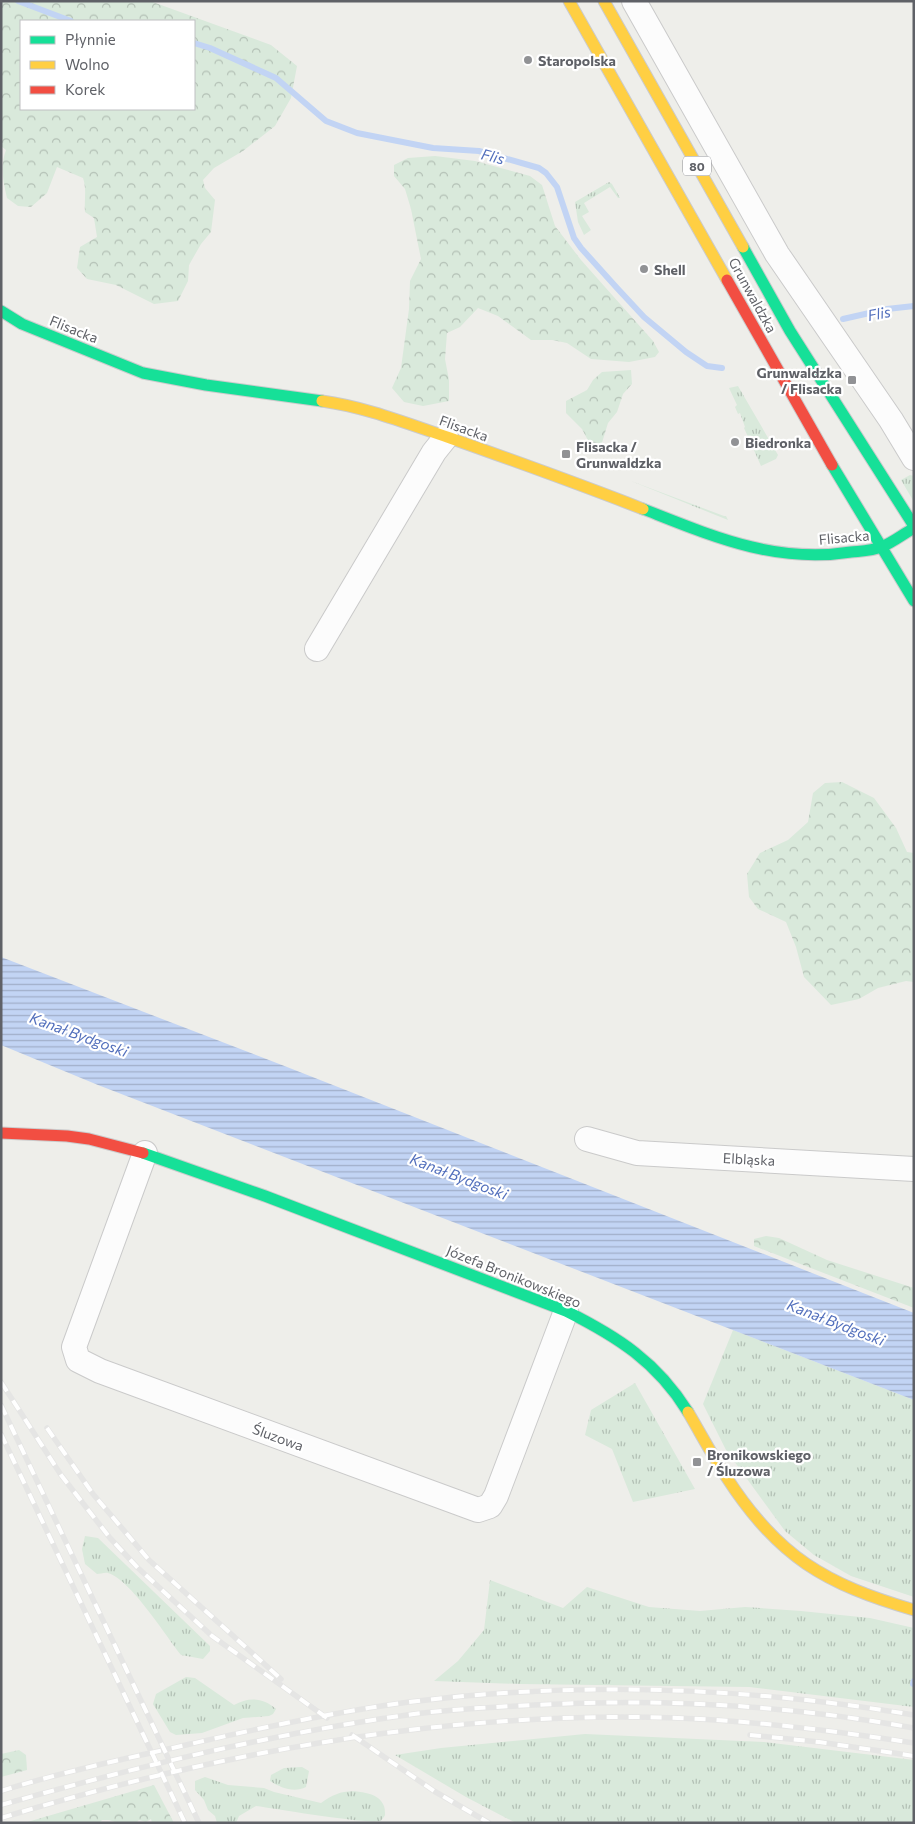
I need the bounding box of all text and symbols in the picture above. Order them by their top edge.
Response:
legend [20,20,195,110]
text: Płynnie [65,30,116,48]
place label: Staropolska [538,52,616,69]
marker: Staropolska [522,54,534,66]
text: Wolno [65,55,110,73]
text: Korek [65,80,105,98]
water label: Flis [480,144,507,168]
road number: 80 [683,157,711,176]
street label: Grunwaldzka [725,254,781,336]
place label: Shell [654,261,686,278]
marker: Shell [638,263,650,275]
water label: Flis [866,302,892,324]
street label: Flisacka [47,312,101,346]
place label: Grunwaldzka / Flisacka [757,364,842,397]
marker: Grunwaldzka / Flisacka [846,374,858,386]
street label: Flisacka [437,411,491,445]
place label: Biedronka [745,434,811,451]
marker: Biedronka [729,436,741,448]
place label: Flisacka / Grunwaldzka [576,438,661,471]
marker: Flisacka / Grunwaldzka [560,448,572,460]
street label: Flisacka [818,526,870,548]
water label: Kanał Bydgoski [27,1008,132,1060]
water label: Kanał Bydgoski [408,1149,511,1203]
street label: Elbląska [722,1149,776,1169]
street label: Józefa Bronikowskiego [444,1241,584,1311]
water label: Kanał Bydgoski [785,1295,888,1349]
street label: Śluzowa [250,1420,306,1454]
place label: Bronikowskiego / Śluzowa [707,1446,811,1479]
marker: Bronikowskiego / Śluzowa [691,1456,703,1468]

